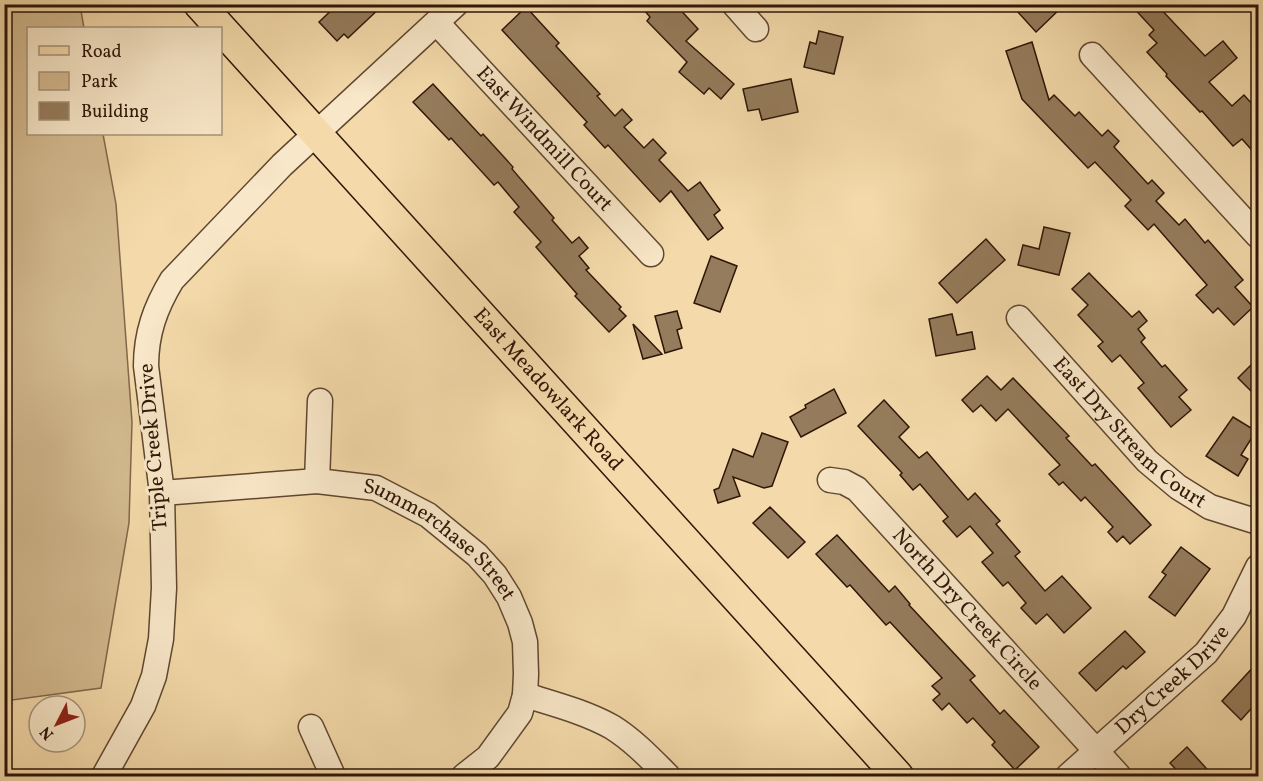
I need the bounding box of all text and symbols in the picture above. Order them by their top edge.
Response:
legend [27,27,222,135]
text: Road [81,40,122,65]
street label: East Windmill Court [470,60,619,218]
text: Park [81,70,118,95]
text: Building [81,100,149,125]
street label: East Meadowlark Road [466,302,630,477]
street label: East Dry Stream Court [1046,351,1212,516]
street label: Triple Creek Drive [132,362,176,532]
street label: Summerchase Street [362,472,522,607]
street label: North Dry Creek Circle [885,522,1049,697]
street label: Dry Creek Drive [1109,619,1237,742]
north arrow [27,694,87,754]
text: N [35,721,59,744]

